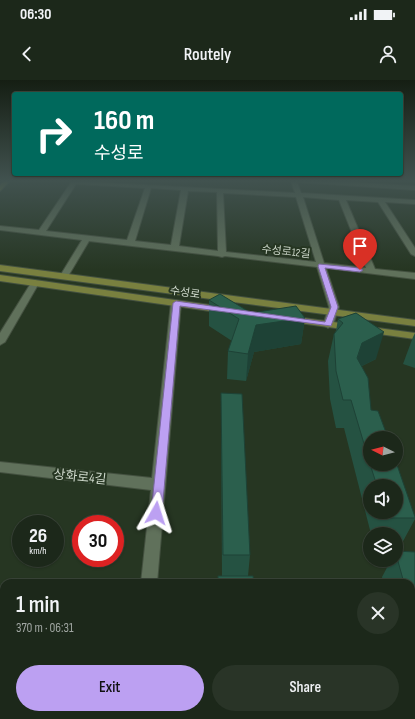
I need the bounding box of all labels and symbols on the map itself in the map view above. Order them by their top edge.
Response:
pin [343,229,377,270]
street label: 수성로12길 [261,242,311,261]
street label: 수성로 [169,284,201,301]
north arrow [363,431,403,471]
street label: 상화로4길 [53,466,107,488]
position arrow [135,492,177,534]
speed limit sign: 30 [72,515,124,567]

